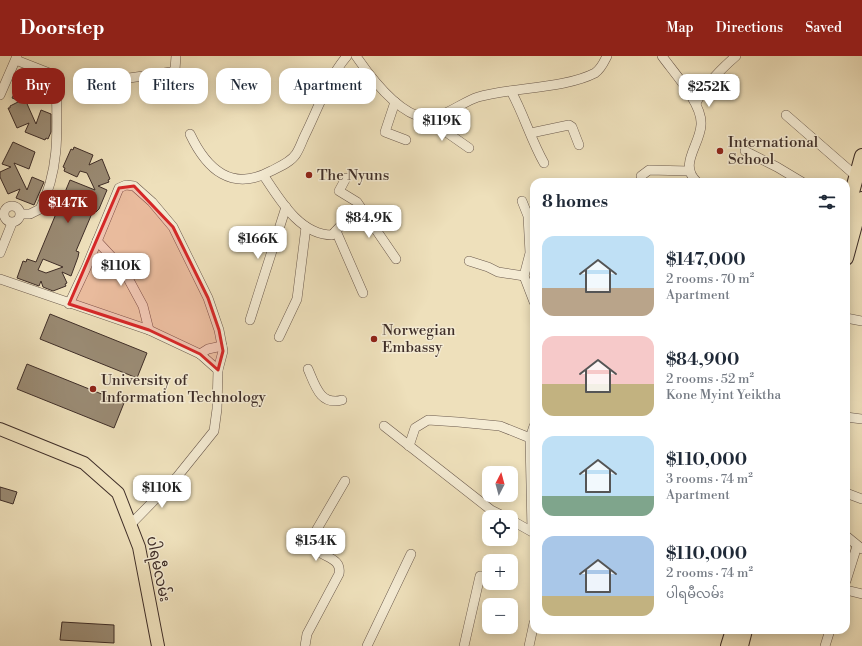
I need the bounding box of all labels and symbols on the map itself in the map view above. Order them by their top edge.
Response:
pin: $252K [681,74,737,108]
pin: $119K [414,108,470,142]
place label: International School [728,133,819,169]
marker: International School [715,146,725,156]
place label: The Nyuns [317,166,389,185]
marker: The Nyuns [304,170,314,180]
pin: $147K [40,190,96,224]
pin: $84.9K [336,205,402,239]
pin: $166K [230,226,286,260]
pin: $110K [93,253,149,287]
place label: Norwegian Embassy [382,321,456,357]
marker: Norwegian Embassy [369,334,379,344]
place label: University of Information Technology [101,371,267,407]
marker: University of Information Technology [88,384,98,394]
north arrow [482,466,518,502]
pin: $110K [134,475,190,509]
pin: $154K [288,528,344,562]
street label: ပါရမီလမ်း [140,534,175,604]

